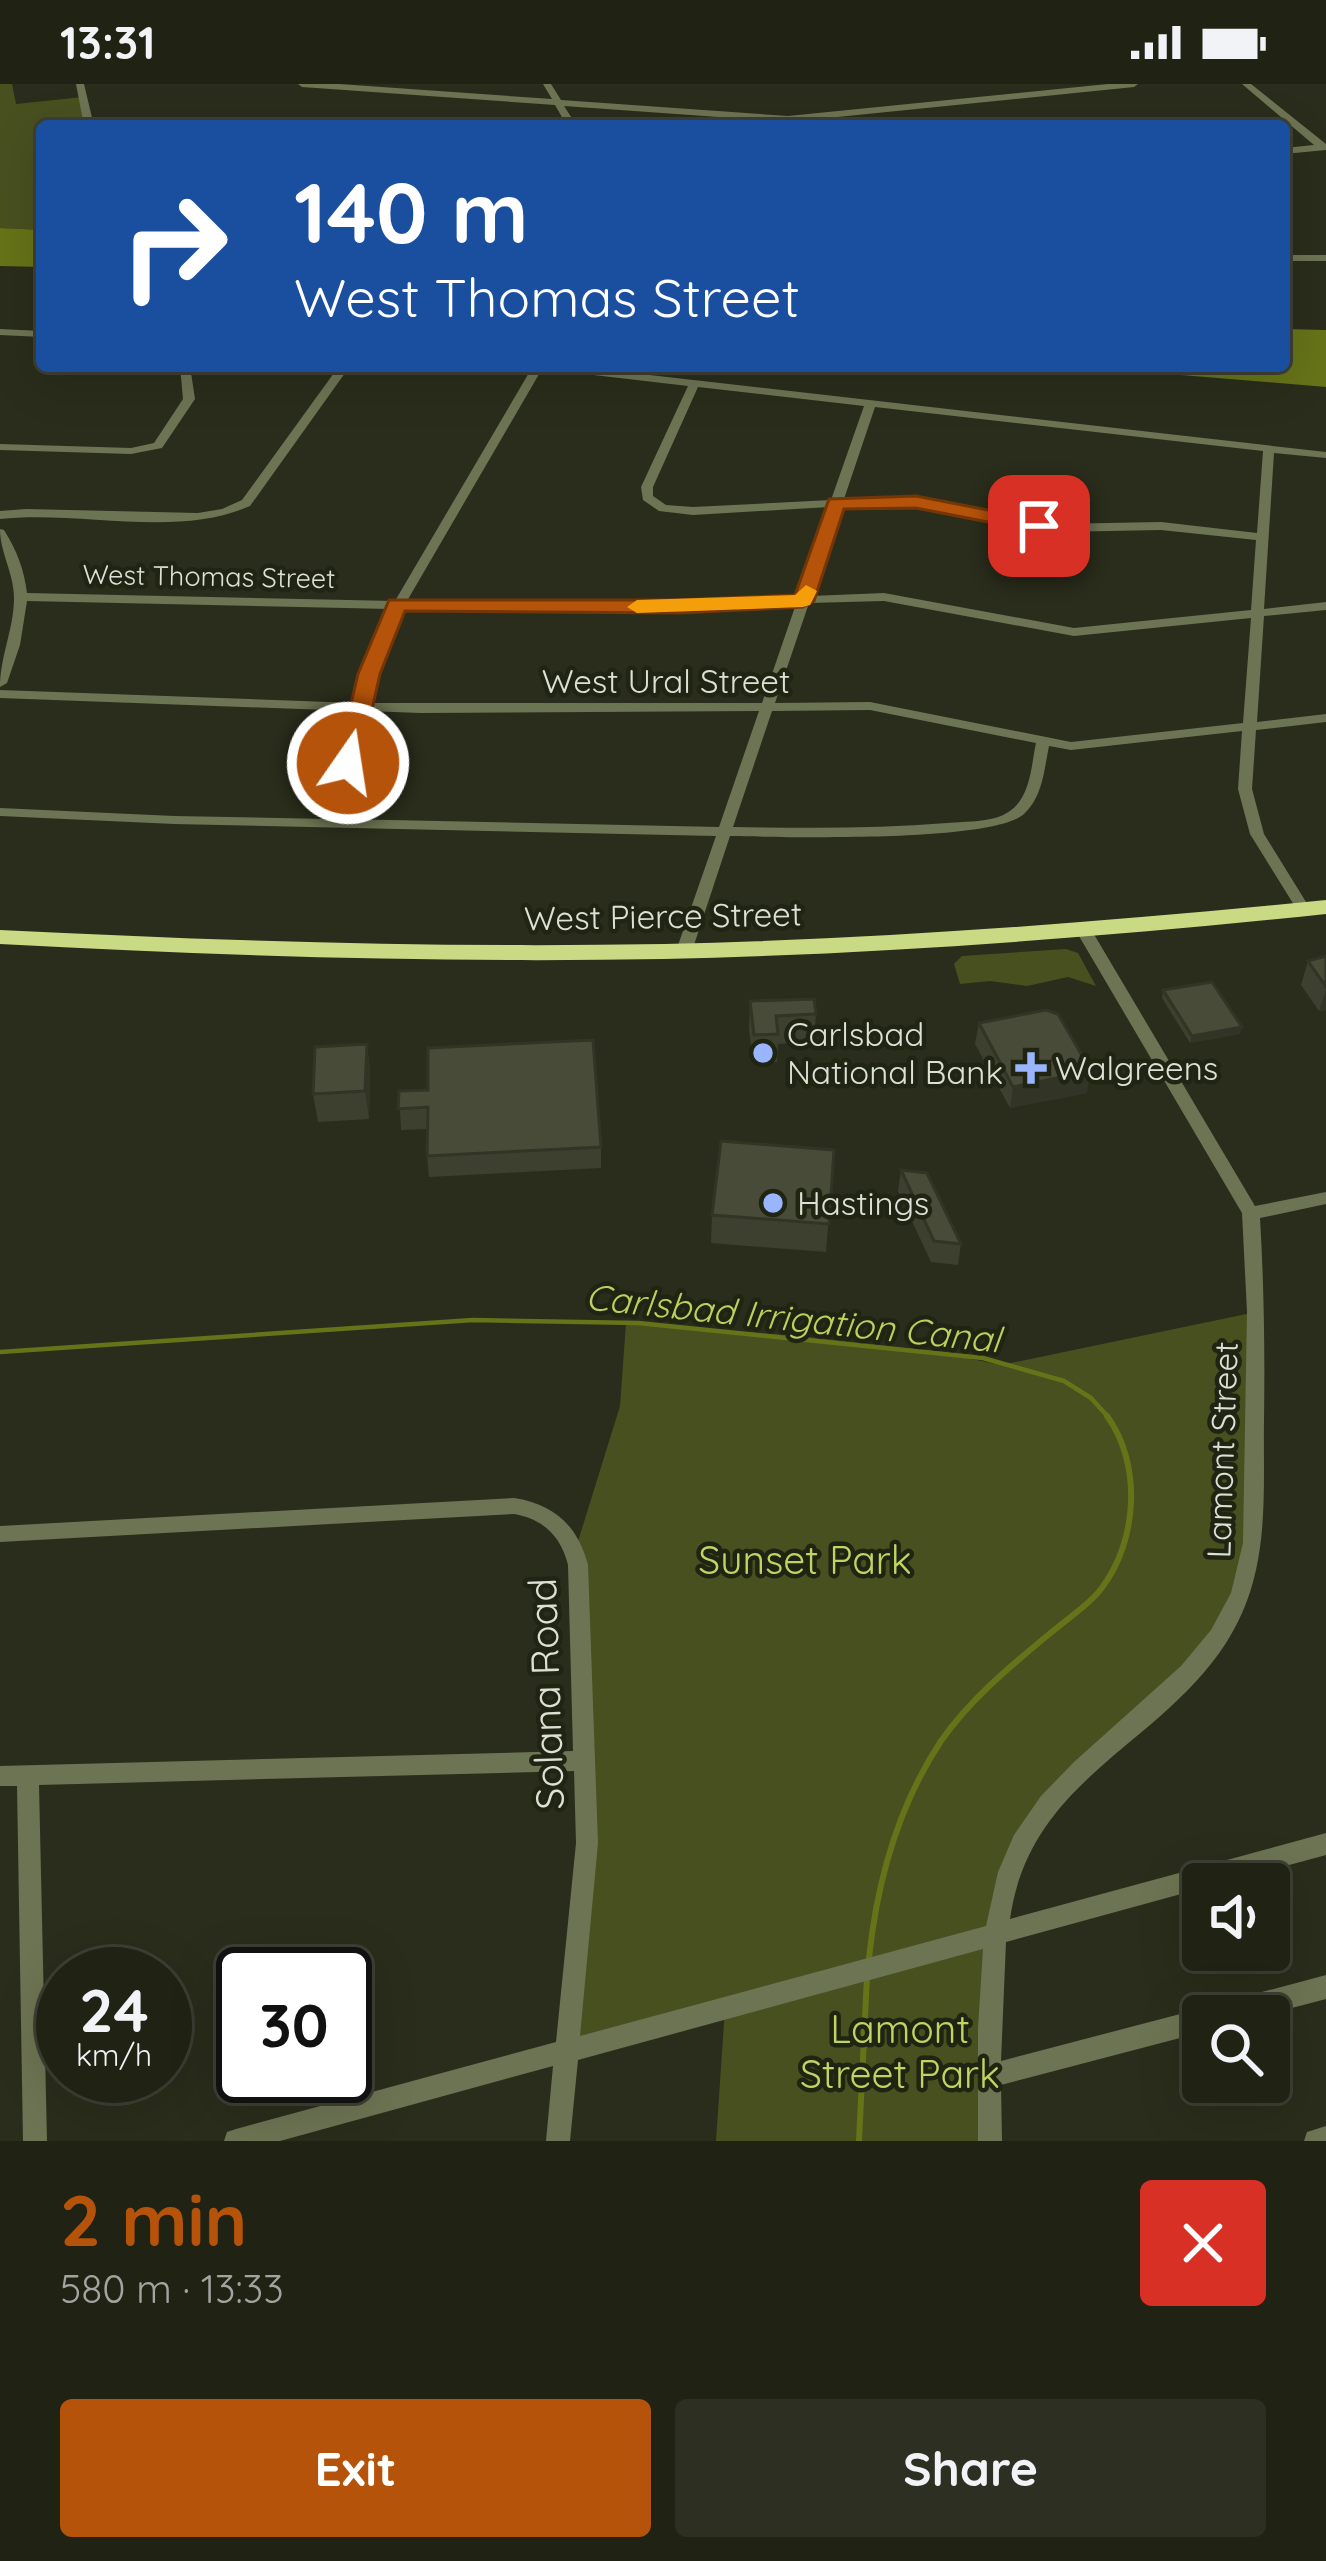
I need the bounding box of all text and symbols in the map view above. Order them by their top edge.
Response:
text: 13:31 [60,14,156,70]
text: 140 m [294,159,529,264]
icon: right [96,168,252,324]
text: West Thomas Street [294,263,800,331]
pin [988,475,1090,577]
icon: arrive [1006,493,1072,559]
street label: West Thomas Street [82,557,336,595]
street label: West Ural Street [542,660,790,701]
position arrow [285,700,411,826]
street label: West Pierce Street [524,893,802,938]
place label: Carlsbad National Bank [787,1013,1003,1092]
marker: Carlsbad National Bank [750,1040,776,1066]
place label: Walgreens [1055,1047,1218,1088]
marker: Walgreens [1018,1055,1044,1081]
place label: Hastings [797,1182,929,1223]
marker: Hastings [760,1190,786,1216]
water label: Carlsbad Irrigation Canal [584,1273,1006,1362]
street label: Lamont Street [1197,1341,1246,1559]
park label: Sunset Park [698,1535,912,1584]
street label: Solana Road [517,1577,574,1811]
map controls [1182,1863,1290,2103]
button: sound [1182,1863,1290,1971]
speed limit sign: 30 [216,1947,372,2103]
text: 24 [79,1972,149,2047]
button: search [1182,1995,1290,2103]
park label: Lamont Street Park [800,2004,1000,2098]
text: km/h [76,2036,152,2074]
text: 2 min [60,2174,247,2264]
button: close [1140,2180,1266,2306]
text: 580 m · 13:33 [60,2264,284,2313]
button: Exit [60,2399,651,2537]
button: Share [675,2399,1266,2537]

